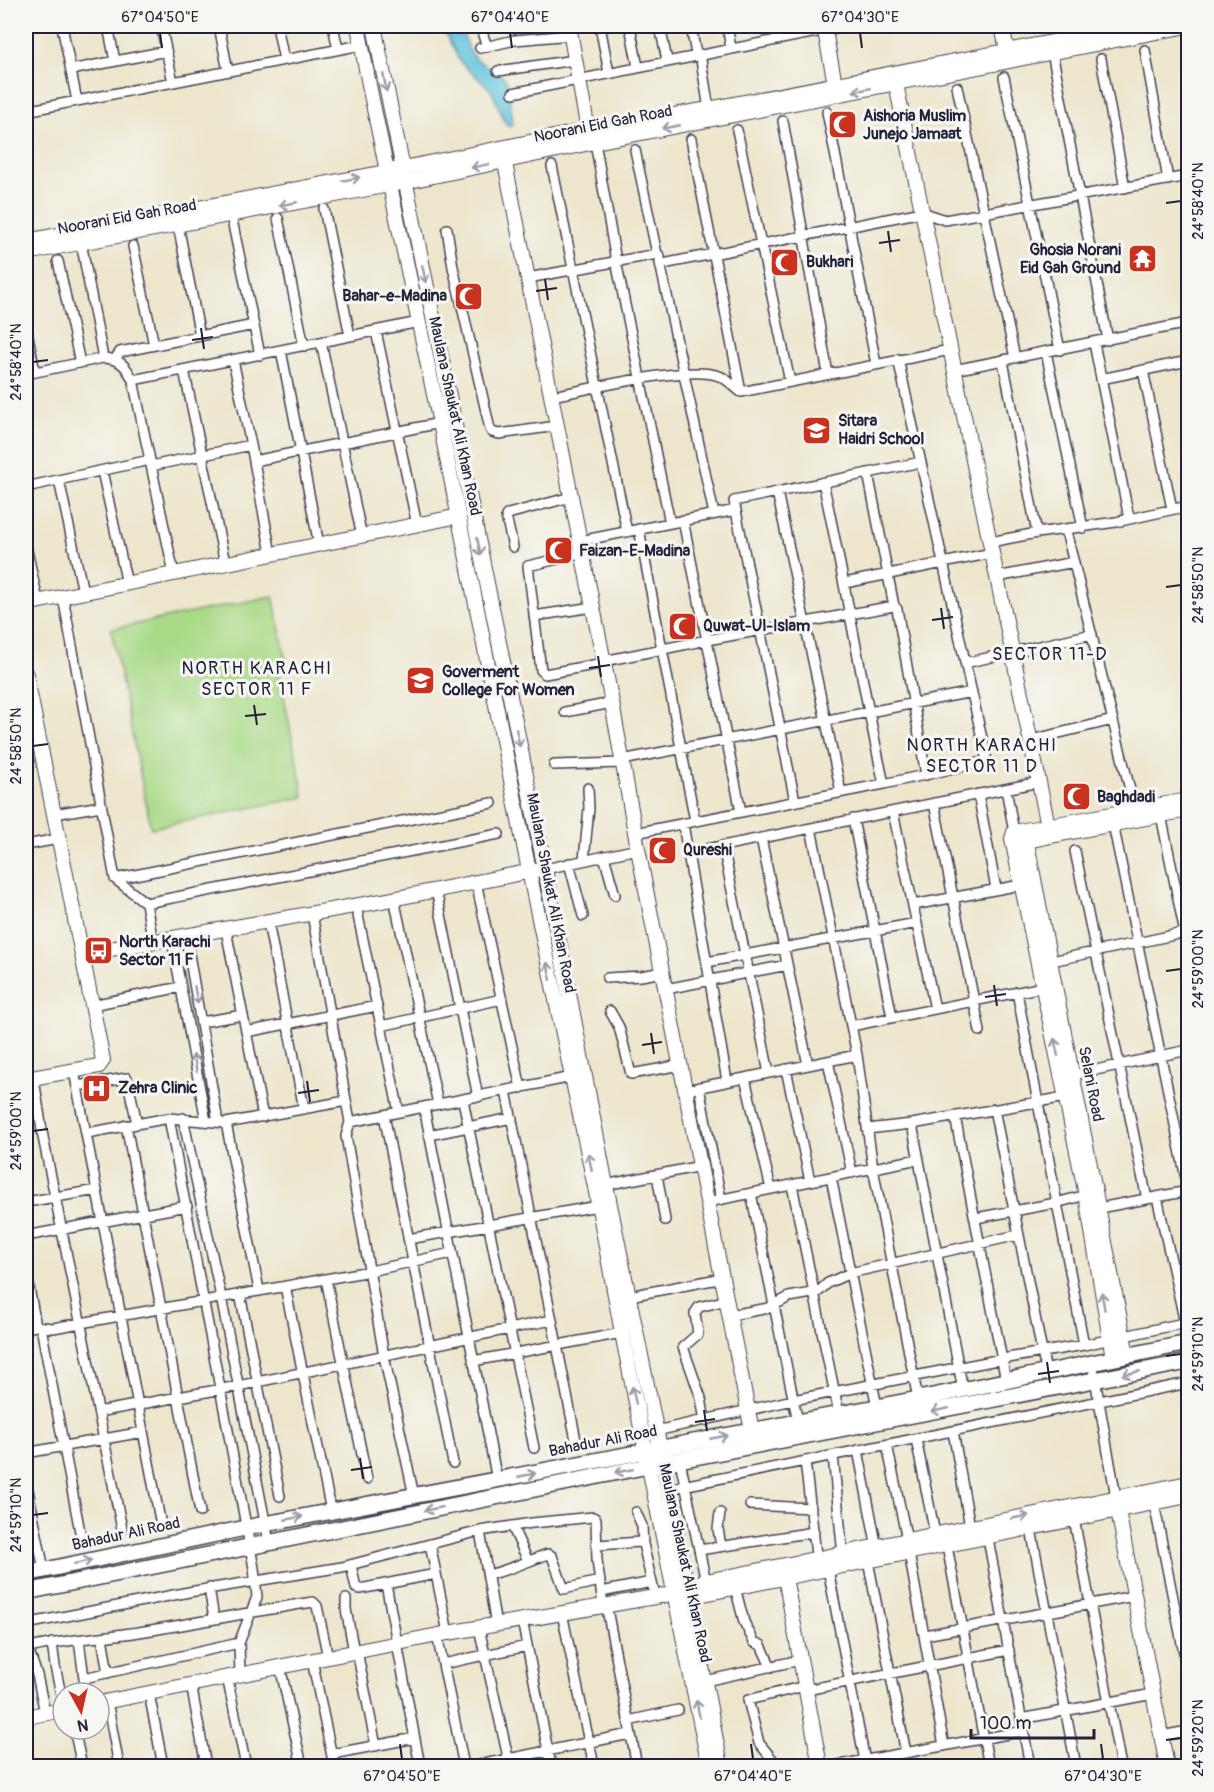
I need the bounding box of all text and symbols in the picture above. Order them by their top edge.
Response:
text: 67°04'50"E [121,8,199,27]
text: 67°04'40"E [471,8,549,27]
text: 67°04'30"E [821,8,899,27]
one-way arrow [380,73,391,92]
one-way arrow [853,85,873,96]
street label: Noorani Eid Gah Road [532,101,674,147]
place label: Aishoria Muslim Junejo Jamaat [863,106,966,144]
mosque icon: Aishoria Muslim Junejo Jamaat [826,109,858,141]
one-way arrow [662,122,681,133]
one-way arrow [470,161,490,172]
text: 24°58'40"N [1189,162,1208,240]
one-way arrow [341,173,361,184]
street label: Noorani Eid Gah Road [56,195,198,239]
one-way arrow [279,199,299,210]
place label: Ghosia Norani Eid Gah Ground [1020,240,1121,278]
temple icon: Ghosia Norani Eid Gah Ground [1126,243,1158,275]
mosque icon: Bukhari [769,246,801,278]
place label: Bukhari [806,252,853,272]
one-way arrow [418,264,430,283]
mosque icon: Bahar-e-Madina [452,280,484,312]
place label: Bahar-e-Madina [342,286,448,306]
street label: Maulana Shaukat Ali Khan Road [424,315,486,517]
text: 24°58'40"N [7,323,26,401]
place label: Sitara Haidri School [838,411,924,449]
school or university icon: Sitara Haidri School [801,414,833,446]
mosque icon: Faizan-E-Madina [542,535,574,567]
one-way arrow [474,538,486,557]
place label: Faizan-E-Madina [579,541,691,561]
text: 24°58'50"N [1189,547,1208,623]
mosque icon: Quwat-Ul-Islam [666,610,698,642]
place label: Quwat-Ul-Islam [703,616,810,636]
district label: SECTOR 11-D [992,643,1108,666]
district label: NORTH KARACHI SECTOR 11 F [181,657,333,701]
place label: Goverment College For Women [442,662,575,700]
school or university icon: Goverment College For Women [405,665,437,697]
text: 24°58'50"N [7,708,26,784]
one-way arrow [513,729,525,748]
district label: NORTH KARACHI SECTOR 11 D [906,734,1058,778]
mosque icon: Baghdadi [1060,781,1092,813]
place label: Baghdadi [1097,787,1155,807]
street label: Maulana Shaukat Ali Khan Road [522,791,580,995]
mosque icon: Qureshi [646,834,678,866]
place label: Qureshi [683,840,732,860]
text: 24°59'00"N [1189,929,1208,1009]
place label: North Karachi Sector 11 F [119,932,211,970]
bus stop icon: North Karachi Sector 11 F [82,935,114,967]
one-way arrow [543,962,554,981]
one-way arrow [191,984,202,1004]
one-way arrow [1049,1038,1061,1057]
street label: Selani Road [1074,1045,1108,1123]
one-way arrow [189,1054,200,1073]
hospital icon: Zehra Clinic [81,1072,113,1104]
place label: Zehra Clinic [118,1078,197,1098]
text: 24°59'00"N [7,1091,26,1171]
one-way arrow [583,1153,595,1172]
one-way arrow [1098,1291,1109,1311]
text: 24°59'10"N [1189,1317,1208,1391]
one-way arrow [1122,1368,1141,1379]
one-way arrow [628,1385,640,1404]
one-way arrow [930,1405,950,1416]
street label: Bahadur Ali Road [547,1421,659,1461]
one-way arrow [708,1431,728,1442]
street label: Maulana Shaukat Ali Khan Road [654,1462,716,1664]
one-way arrow [615,1466,635,1477]
one-way arrow [517,1468,536,1480]
text: 24°59'10"N [7,1478,26,1552]
one-way arrow [424,1504,444,1515]
one-way arrow [1010,1511,1029,1522]
one-way arrow [284,1512,303,1523]
street label: Bahadur Ali Road [70,1513,182,1555]
one-way arrow [72,1556,92,1567]
north arrow [51,1681,111,1741]
text: 24°59'20"N [1189,1699,1208,1777]
one-way arrow [692,1700,703,1719]
scale bar [971,1702,1094,1740]
text: 100 m [980,1712,1032,1735]
text: N [76,1714,90,1736]
text: 67°04'50"E [363,1767,441,1786]
text: 67°04'40"E [714,1767,792,1786]
text: 67°04'30"E [1064,1767,1142,1786]

